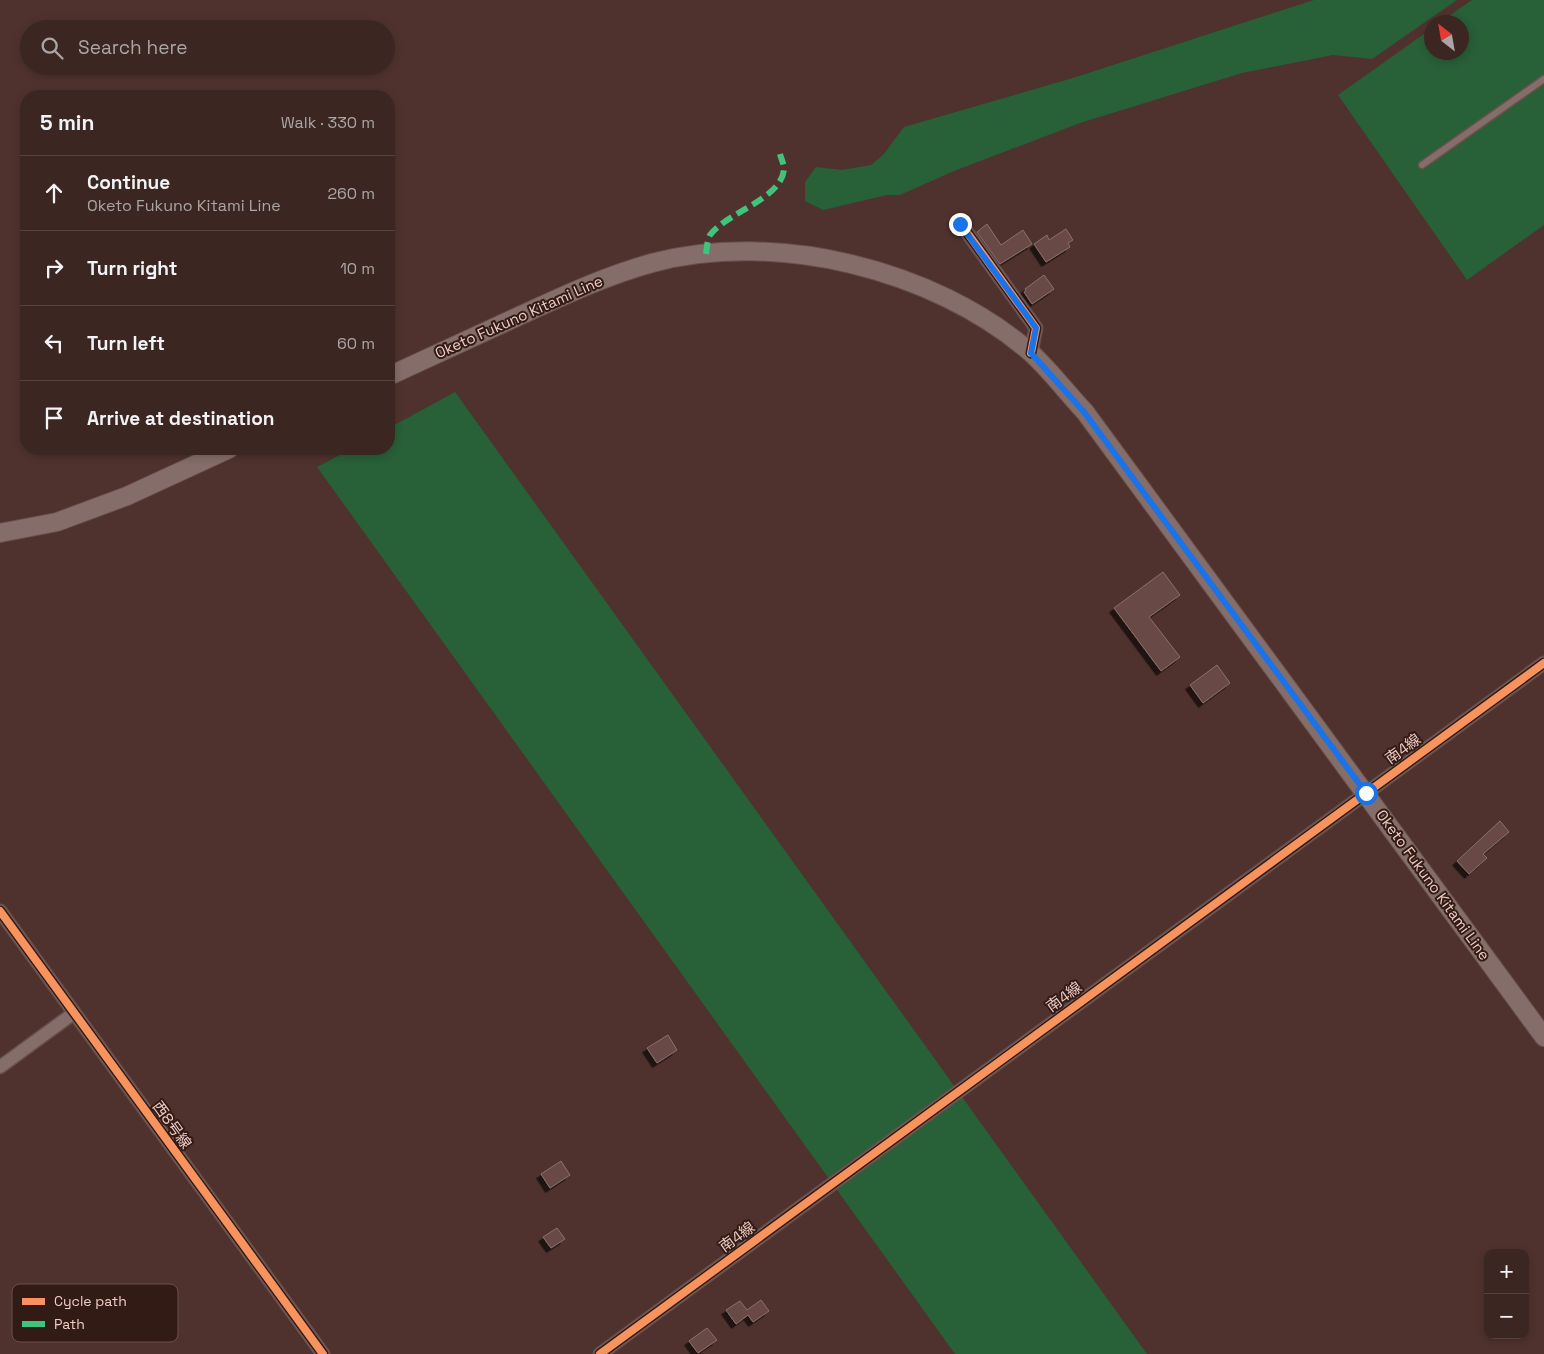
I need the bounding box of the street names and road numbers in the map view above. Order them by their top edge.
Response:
street label: Oketo Fukuno Kitami Line [432,271,606,362]
street label: 南4線 [1381,729,1424,768]
street label: Oketo Fukuno Kitami Line [1372,806,1495,964]
street label: 南4線 [1042,977,1085,1016]
street label: 西8号線 [149,1097,196,1152]
street label: 南4線 [715,1217,758,1256]

